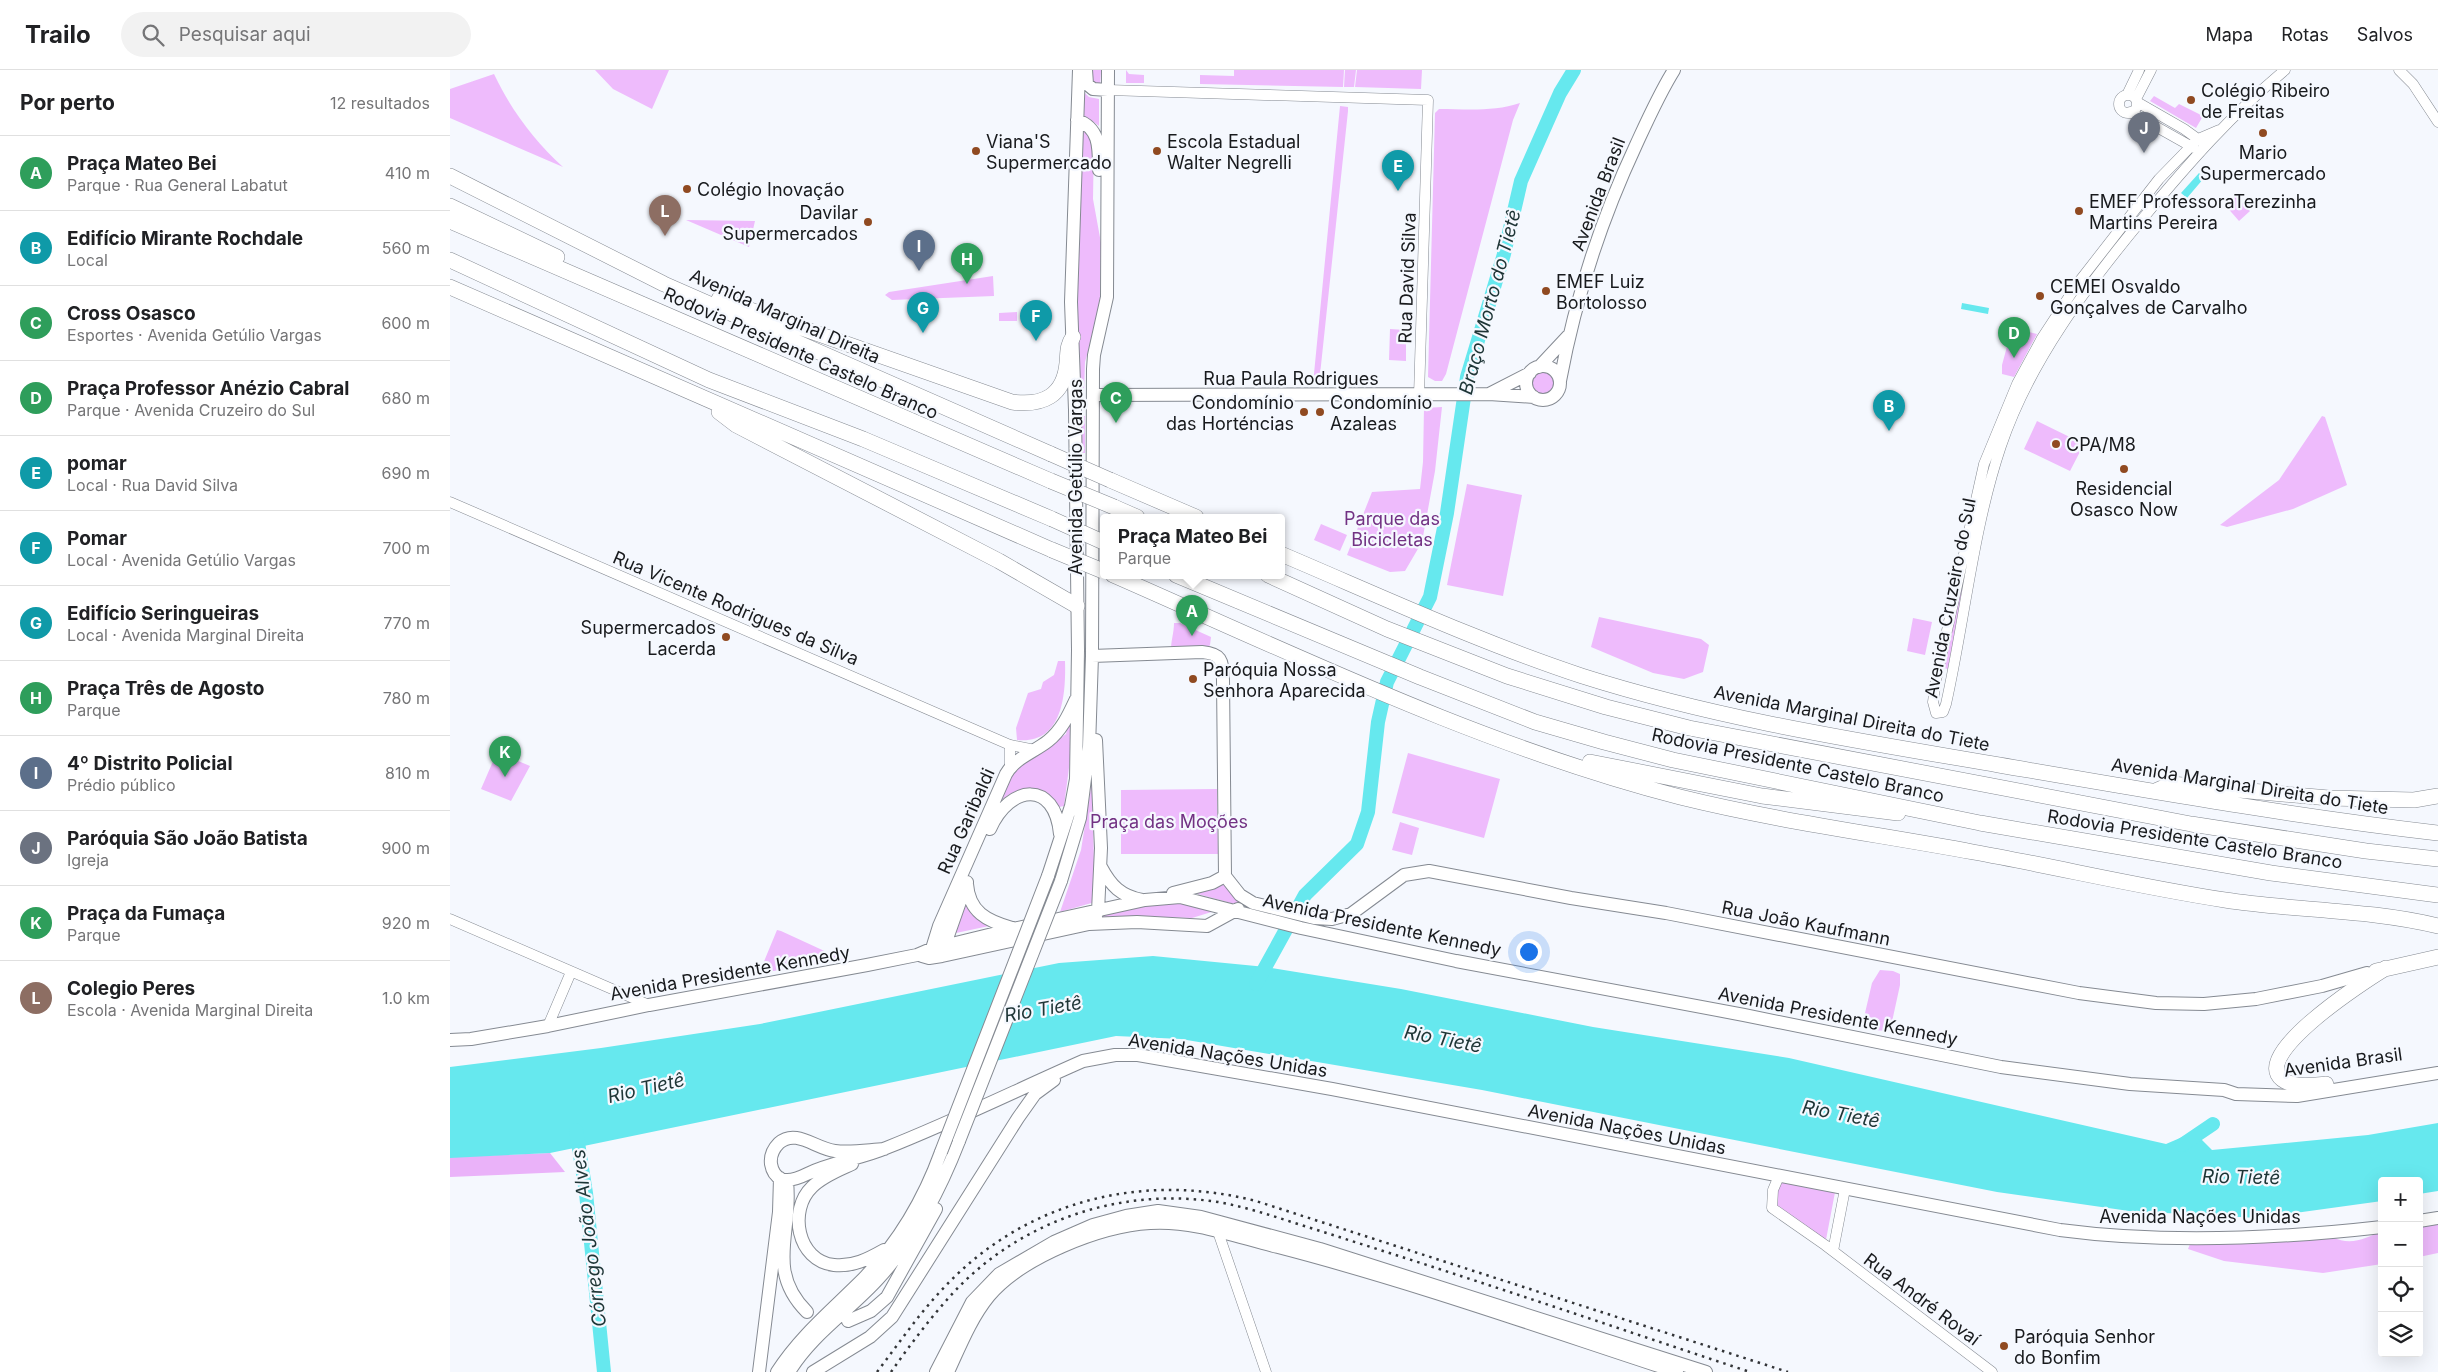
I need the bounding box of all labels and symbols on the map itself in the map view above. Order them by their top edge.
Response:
place label: Colégio Ribeiro de Freitas [2201,80,2330,122]
marker: Colégio Ribeiro de Freitas [2185,94,2197,106]
pin: J [2128,112,2160,153]
marker: Mario Supermercado [2257,127,2269,139]
place label: Viana'S Supermercado [986,131,1112,173]
place label: Escola Estadual Walter Negrelli [1167,131,1300,173]
street label: Avenida Brasil [1567,134,1629,254]
place label: Mario Supermercado [2200,142,2326,184]
marker: Viana'S Supermercado [970,145,982,157]
marker: Escola Estadual Walter Negrelli [1151,145,1163,157]
pin: E [1382,150,1414,191]
place label: Colégio Inovação [697,179,844,200]
marker: Colégio Inovação [681,183,693,195]
place label: EMEF ProfessoraTerezinha Martins Pereira [2089,191,2317,233]
pin: L [649,195,681,236]
place label: Davilar Supermercados [723,202,858,244]
marker: EMEF ProfessoraTerezinha Martins Pereira [2073,205,2085,217]
water label: Braço Morto do Tietê [1454,207,1526,397]
street label: Rua David Silva [1394,212,1420,344]
marker: Davilar Supermercados [862,216,874,228]
pin: I [903,230,935,271]
pin: H [951,243,983,284]
street label: Avenida Marginal Direita [687,265,883,367]
place label: EMEF Luiz Bortolosso [1556,271,1647,313]
place label: CEMEI Osvaldo Gonçalves de Carvalho [2050,276,2248,318]
street label: Rodovia Presidente Castelo Branco [660,283,942,423]
marker: EMEF Luiz Bortolosso [1540,285,1552,297]
marker: CEMEI Osvaldo Gonçalves de Carvalho [2034,290,2046,302]
pin: G [907,292,939,333]
pin: F [1020,300,1052,341]
pin: D [1998,317,2030,358]
street label: Rua Paula Rodrigues [1203,368,1379,389]
street label: Avenida Getúlio Vargas [1065,379,1086,575]
pin: C [1100,382,1132,423]
pin: B [1873,390,1905,431]
place label: Condomínio das Horténcias [1166,392,1294,434]
place label: Condomínio Azaleas [1330,392,1432,434]
marker: Condomínio das Horténcias [1298,406,1310,418]
marker: Condomínio Azaleas [1314,406,1326,418]
place label: CPA/M8 [2066,434,2136,455]
marker: CPA/M8 [2050,438,2062,450]
marker: Residencial Osasco Now [2118,463,2130,475]
place label: Residencial Osasco Now [2070,478,2178,520]
street label: Avenida Cruzeiro do Sul [1920,496,1980,700]
park label: Parque das Bicicletas [1344,508,1440,550]
street label: Rua Vicente Rodrigues da Silva [610,547,862,669]
pin: A [1176,595,1208,636]
place label: Supermercados Lacerda [581,617,716,659]
marker: Supermercados Lacerda [720,631,732,643]
place label: Paróquia Nossa Senhora Aparecida [1203,659,1366,701]
marker: Paróquia Nossa Senhora Aparecida [1187,673,1199,685]
street label: Avenida Marginal Direita do Tiete [1712,681,1992,755]
street label: Rodovia Presidente Castelo Branco [1650,724,1946,806]
pin: K [489,736,521,777]
street label: Avenida Marginal Direita do Tiete [2110,754,2390,818]
street label: Rua Garibaldi [933,765,999,877]
street label: Rodovia Presidente Castelo Branco [2046,805,2344,873]
park label: Praça das Moções [1090,811,1248,832]
street label: Avenida Presidente Kennedy [1261,889,1503,961]
street label: Rua João Kaufmann [1720,896,1892,950]
your location [1516,939,1542,965]
street label: Avenida Presidente Kennedy [608,942,852,1004]
street label: Avenida Presidente Kennedy [1717,982,1959,1050]
water label: Rio Tietê [1002,991,1084,1027]
water label: Rio Tietê [1402,1020,1484,1058]
street label: Avenida Nações Unidas [1127,1029,1329,1081]
street label: Avenida Brasil [2282,1043,2404,1081]
water label: Rio Tietê [605,1068,687,1108]
water label: Rio Tietê [1800,1095,1882,1133]
street label: Avenida Nações Unidas [1526,1099,1728,1159]
water label: Córrego João Alves [567,1148,611,1328]
water label: Rio Tietê [2202,1165,2280,1189]
street label: Avenida Nações Unidas [2099,1206,2301,1227]
street label: Rua André Rovaí [1860,1249,1985,1350]
place label: Paróquia Senhor do Bonfim [2014,1326,2155,1368]
marker: Paróquia Senhor do Bonfim [1998,1340,2010,1352]

